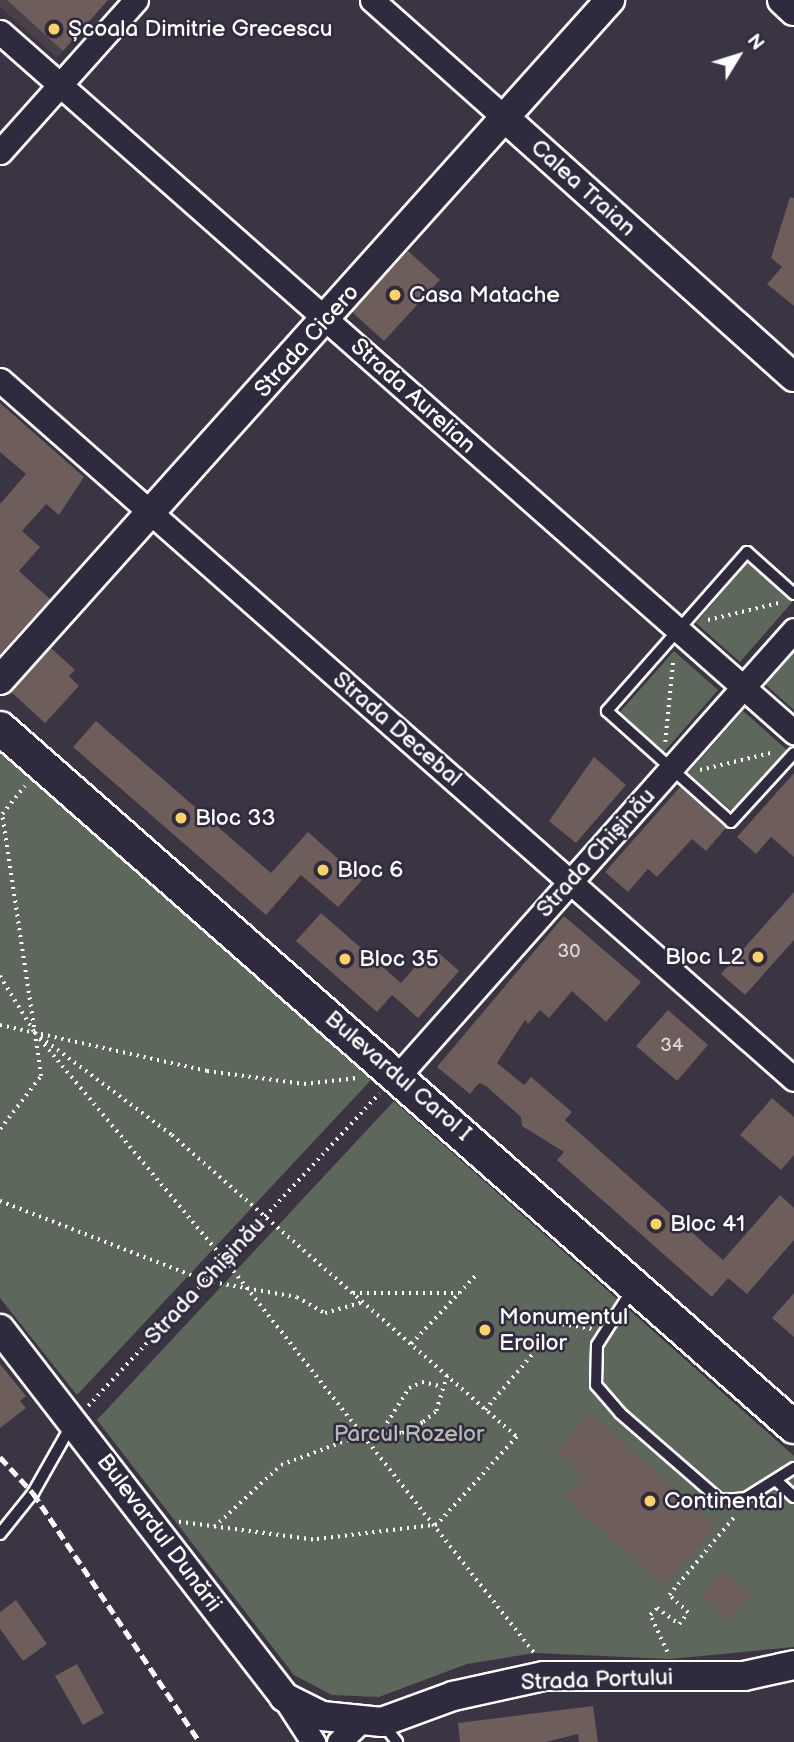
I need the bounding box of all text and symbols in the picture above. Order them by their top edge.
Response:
place label: Școala Dimitrie Grecescu [68,15,333,43]
marker: Școala Dimitrie Grecescu [46,21,62,37]
north arrow [703,21,773,91]
text: N [741,30,768,55]
street label: Calea Traian [525,134,641,242]
street label: Strada Cicero [249,279,365,403]
place label: Casa Matache [409,281,560,309]
marker: Casa Matache [387,287,403,303]
street label: Strada Aurelian [345,333,481,459]
street label: Strada Decebal [327,666,467,792]
street label: Strada Chișinău [531,783,661,923]
place label: Bloc 33 [195,804,276,832]
marker: Bloc 33 [173,810,189,826]
place label: Bloc 6 [337,856,403,884]
marker: Bloc 6 [315,862,331,878]
house number: 30 [558,941,580,963]
place label: Bloc L2 [665,943,744,971]
place label: Bloc 35 [359,945,439,973]
marker: Bloc L2 [750,949,766,965]
marker: Bloc 35 [337,951,353,967]
street label: Bulevardul Carol I [319,1005,477,1147]
house number: 34 [660,1035,684,1057]
place label: Bloc 41 [670,1210,745,1238]
street label: Strada Chișinău [139,1212,271,1350]
marker: Bloc 41 [648,1216,664,1232]
place label: Monumentul Eroilor [499,1303,628,1357]
marker: Monumentul Eroilor [477,1322,493,1338]
park label: Parcul Rozelor [334,1420,484,1448]
street label: Bulevardul Dunării [91,1449,227,1617]
place label: Continental [664,1487,783,1515]
marker: Continental [642,1493,658,1509]
street label: Strada Portului [520,1664,674,1696]

